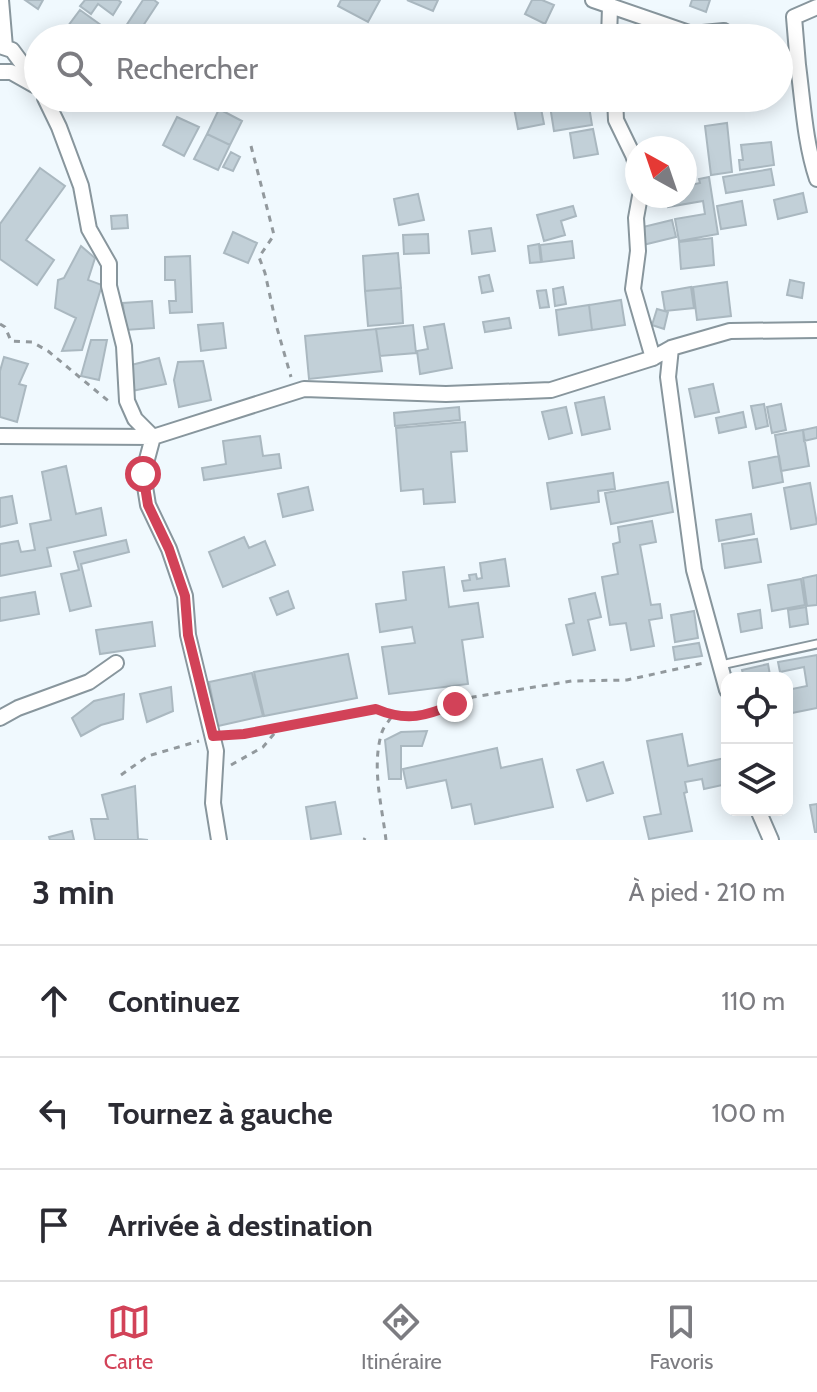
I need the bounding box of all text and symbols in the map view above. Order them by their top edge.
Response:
search box [24,24,793,112]
icon: search [52,46,96,90]
text: Rechercher [116,50,258,87]
north arrow [625,136,697,208]
route start [125,456,161,492]
map controls [721,672,793,816]
button: locate [721,672,793,744]
route end [437,686,473,722]
button: layers [721,744,793,816]
text: 3 min [32,871,114,913]
text: À pied · 210 m [629,876,785,908]
icon: ahead [32,979,76,1023]
text: Continuez [108,983,240,1020]
text: 110 m [721,985,785,1017]
icon: left [32,1091,76,1135]
text: Tournez à gauche [108,1095,333,1132]
text: 100 m [712,1097,785,1129]
icon: arrive [32,1203,76,1247]
text: Arrivée à destination [108,1207,373,1244]
tab: Carte [104,1300,153,1375]
tab: Itinéraire [361,1300,442,1375]
tab: Favoris [649,1300,713,1375]

